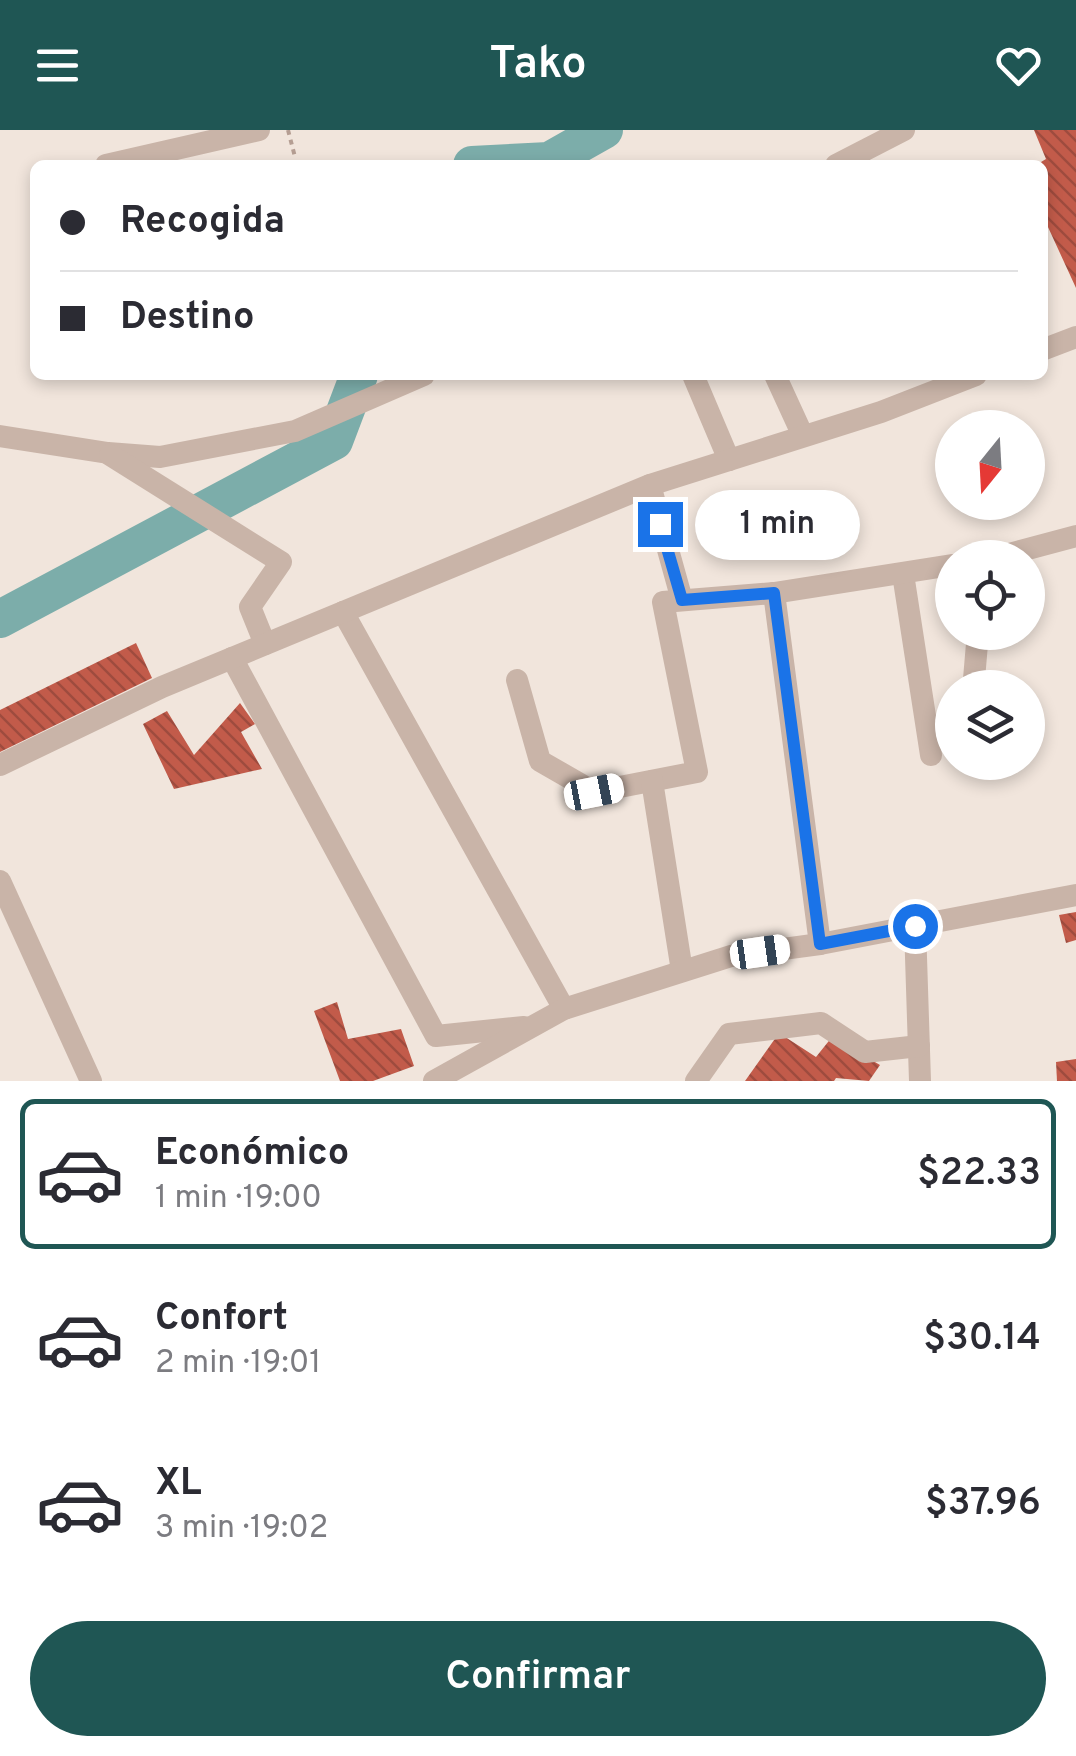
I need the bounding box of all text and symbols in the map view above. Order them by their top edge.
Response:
text: Tako [489,37,587,94]
icon: menu [30,38,85,93]
icon: heart [991,38,1046,93]
text: Recogida [120,198,285,247]
text: Destino [120,294,255,343]
north arrow [935,410,1045,520]
map controls [935,410,1045,780]
callout: 1 min [695,489,860,559]
route end [638,502,683,547]
text: 1 min [740,505,815,545]
button: locate [935,540,1045,650]
button: layers [935,670,1045,780]
car [562,772,626,812]
route start [893,904,938,949]
car [728,933,792,971]
icon: car [35,1129,125,1219]
text: Económico [155,1130,349,1179]
text: $22.33 [917,1150,1041,1199]
text: 1 min · 19:00 [155,1179,322,1219]
icon: car [35,1294,125,1384]
text: Confort [155,1295,288,1344]
text: $30.14 [923,1315,1041,1364]
text: 2 min · 19:01 [155,1344,321,1384]
icon: car [35,1459,125,1549]
text: XL [155,1460,202,1509]
text: $37.96 [925,1480,1041,1529]
text: 3 min · 19:02 [155,1509,328,1549]
button: Confirmar [30,1621,1046,1736]

